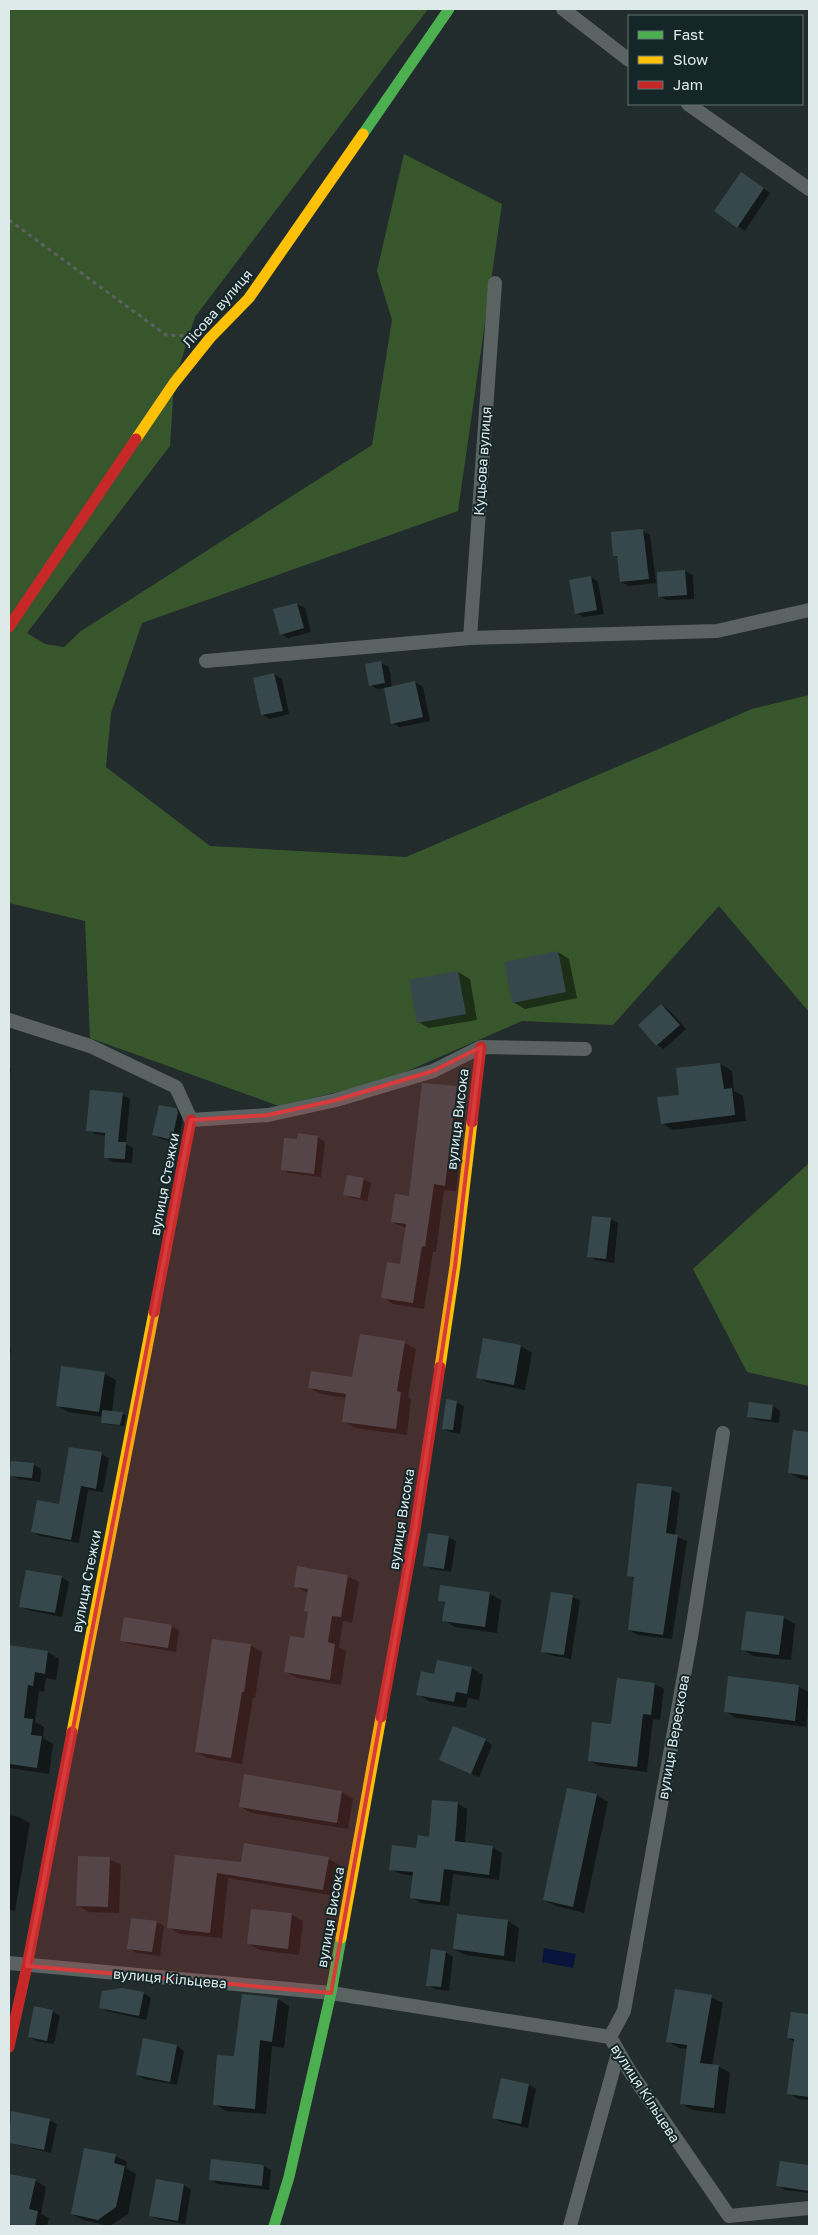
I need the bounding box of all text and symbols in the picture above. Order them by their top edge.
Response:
legend [628,15,803,105]
text: Fast [673,25,704,43]
text: Slow [673,50,708,68]
text: Jam [673,75,703,93]
street label: Лісова вулиця [178,266,256,350]
street label: Куцьова вулиця [470,406,494,516]
street label: вулиця Висока [442,1067,472,1171]
street label: вулиця Стежки [146,1131,182,1237]
street label: вулиця Висока [385,1467,417,1571]
street label: вулиця Стежки [68,1528,104,1634]
street label: вулиця Верескова [654,1673,692,1801]
street label: вулиця Висока [313,1865,347,1969]
street label: вулиця Кільцева [113,1965,227,1991]
street label: вулиця Кільцева [608,2041,684,2145]

